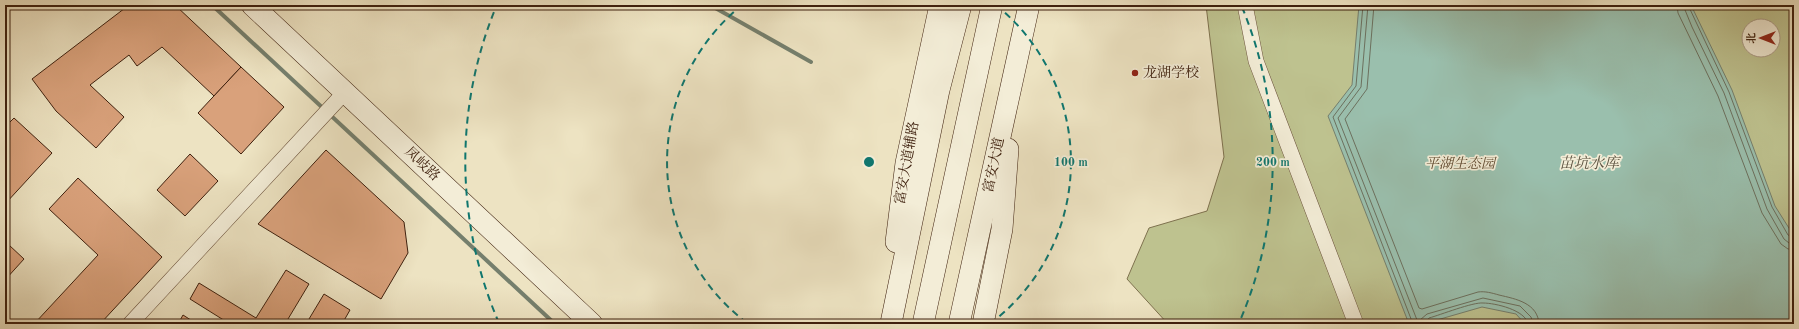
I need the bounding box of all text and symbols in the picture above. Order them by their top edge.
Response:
north arrow [1741,18,1781,58]
text: 北 [1746,33,1758,44]
place label: 龙湖学校 [1143,65,1199,80]
marker: 龙湖学校 [1130,68,1140,78]
street label: 富安大道辅路 [892,120,921,206]
street label: 富安大道 [980,136,1007,194]
street label: 凤岐路 [402,144,443,183]
centre of rings [862,155,876,169]
water label: 苗坑水库 [1559,155,1622,172]
park label: 平湖生态园 [1425,156,1497,171]
text: 100 m [1054,157,1088,169]
text: 200 m [1256,157,1290,169]

